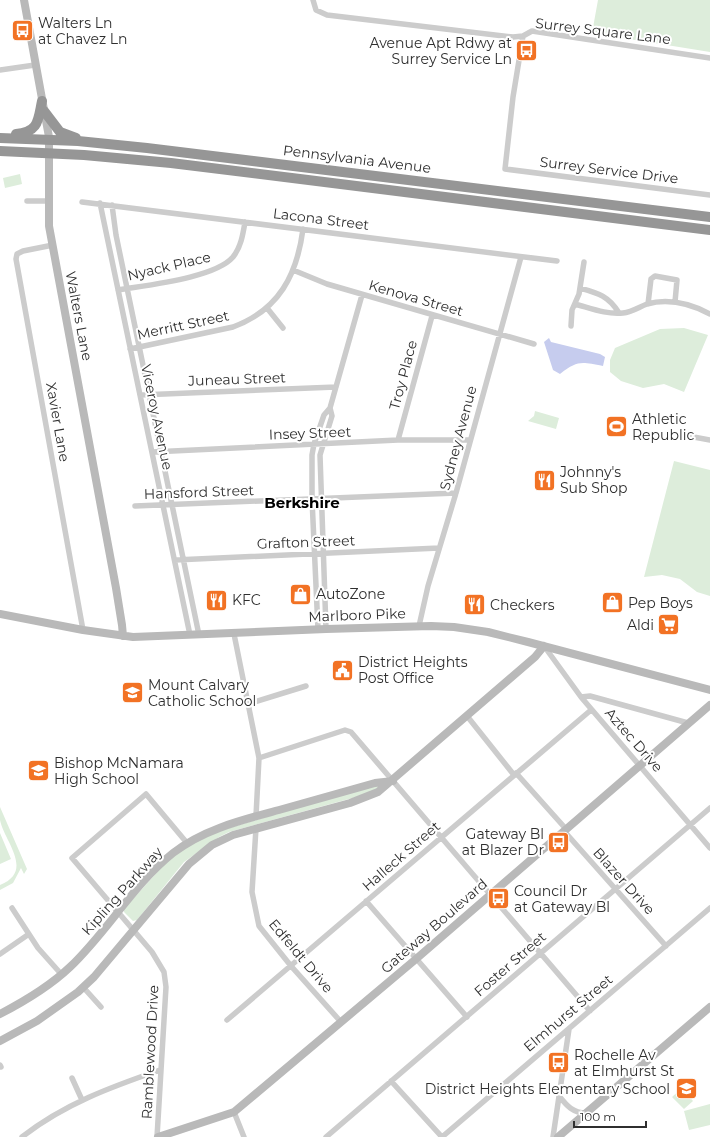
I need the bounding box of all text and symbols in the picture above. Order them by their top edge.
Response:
place label: Walters Ln at Chavez Ln [38,14,127,48]
street label: Surrey Square Lane [534,14,672,48]
bus stop icon: Walters Ln at Chavez Ln [10,18,36,44]
place label: Avenue Apt Rdwy at Surrey Service Ln [370,34,512,68]
bus stop icon: Avenue Apt Rdwy at Surrey Service Ln [514,38,540,64]
street label: Pennsylvania Avenue [282,141,432,177]
street label: Surrey Service Drive [539,153,679,187]
street label: Lacona Street [272,204,370,234]
street label: Nyack Place [126,248,212,284]
street label: Walters Lane [61,270,97,362]
street label: Kenova Street [367,276,466,320]
street label: Merritt Street [135,306,231,344]
street label: Troy Place [385,338,421,412]
street label: Viceroy Avenue [137,362,177,472]
street label: Juneau Street [187,368,286,390]
street label: Xavier Lane [42,381,74,463]
street label: Sydney Avenue [435,384,481,492]
place label: Athletic Republic [632,410,695,444]
sports icon: Athletic Republic [603,414,629,440]
street label: Insey Street [268,423,352,443]
place label: Johnny's Sub Shop [559,463,628,497]
restaurant icon: Johnny's Sub Shop [531,467,557,493]
street label: Hansford Street [144,481,255,503]
district label: Berkshire [264,493,340,512]
street label: Grafton Street [256,531,356,553]
shop icon: AutoZone [287,581,313,607]
place label: AutoZone [316,585,385,603]
restaurant icon: KFC [204,587,230,613]
shop icon: Pep Boys [600,590,626,616]
place label: KFC [232,591,261,609]
restaurant icon: Checkers [462,592,488,618]
place label: Pep Boys [628,594,693,612]
place label: Checkers [490,596,555,614]
street label: Marlboro Pike [308,604,406,626]
supermarket icon: Aldi [656,612,682,638]
place label: Aldi [627,616,654,634]
place label: District Heights Post Office [358,653,468,687]
public building icon: District Heights Post Office [330,657,356,683]
place label: Mount Calvary Catholic School [148,676,256,710]
school or university icon: Mount Calvary Catholic School [120,680,146,706]
street label: Aztec Drive [601,704,667,776]
place label: Bishop McNamara High School [54,754,184,788]
school or university icon: Bishop McNamara High School [26,758,52,784]
street label: Halleck Street [358,817,444,895]
place label: Gateway Bl at Blazer Dr [462,825,544,859]
bus stop icon: Gateway Bl at Blazer Dr [546,829,572,855]
street label: Kipling Parkway [78,843,167,939]
street label: Blazer Drive [589,844,659,918]
street label: Gateway Boulevard [377,875,491,977]
place label: Council Dr at Gateway Bl [514,882,610,916]
bus stop icon: Council Dr at Gateway Bl [486,886,512,912]
street label: Edfeldt Drive [265,915,337,997]
street label: Foster Street [470,928,550,1000]
street label: Elmhurst Street [520,970,617,1056]
street label: Ramblewood Drive [137,985,163,1119]
place label: Rochelle Av at Elmhurst St [574,1046,675,1080]
bus stop icon: Rochelle Av at Elmhurst St [546,1050,572,1076]
school or university icon: District Heights Elementary School [673,1076,699,1102]
place label: District Heights Elementary School [425,1080,670,1098]
scale bar [574,1103,646,1129]
text: 100 m [580,1109,616,1124]

